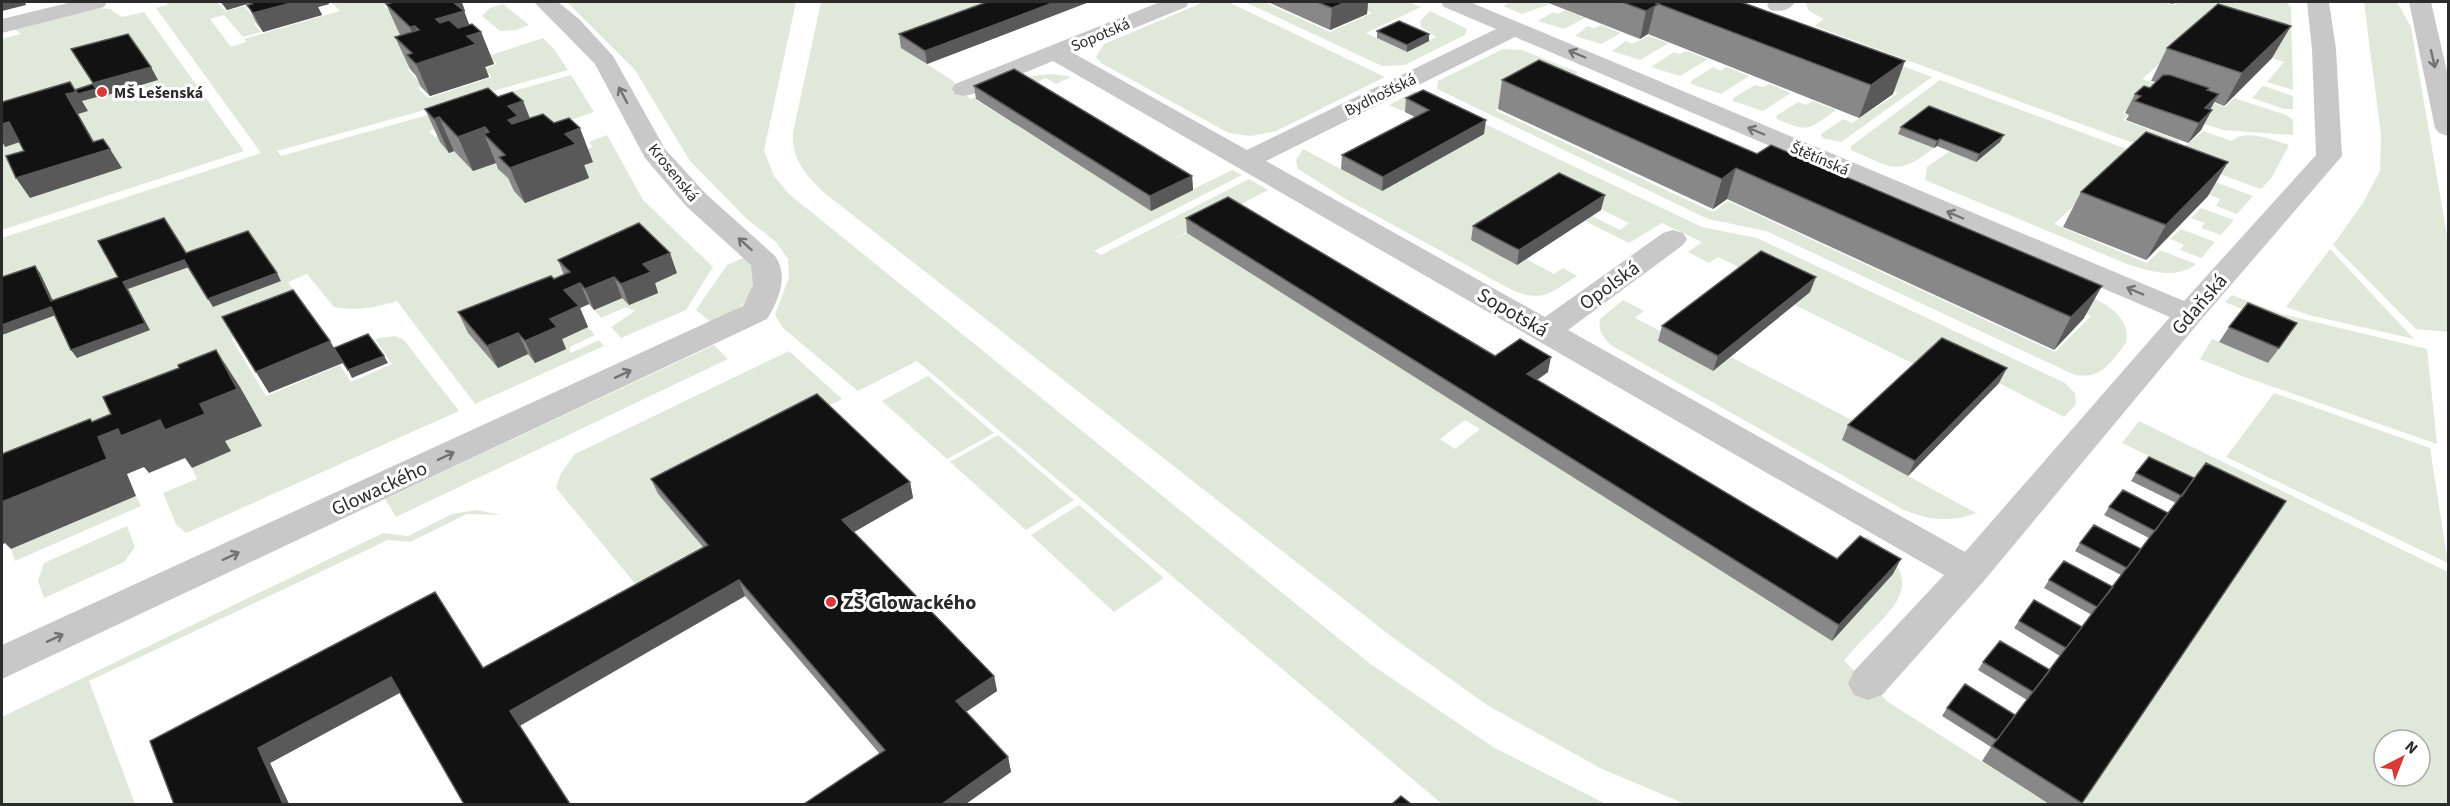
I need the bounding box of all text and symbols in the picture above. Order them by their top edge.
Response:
street label: Sopotská [1067,13,1133,57]
one-way arrow [1568,48,1586,60]
one-way arrow [2428,48,2439,68]
street label: Bydhošťská [1341,68,1420,122]
place label: MŠ Lešenská [114,82,203,104]
marker: MŠ Lešenská [95,85,109,99]
one-way arrow [617,86,628,104]
one-way arrow [1748,124,1766,136]
street label: Štětínská [1787,137,1852,181]
street label: Krosenská [643,139,704,206]
one-way arrow [1947,209,1965,220]
one-way arrow [738,237,753,251]
street label: Opolská [1574,254,1646,317]
street label: Gdaňská [2165,268,2234,341]
street label: Sopotská [1472,281,1553,344]
one-way arrow [2126,285,2144,296]
one-way arrow [614,368,632,379]
one-way arrow [437,450,455,462]
street label: Glowackého [327,455,432,523]
one-way arrow [222,550,240,562]
place label: ZŠ Glowackého [843,589,976,617]
marker: ZŠ Glowackého [824,595,838,609]
one-way arrow [45,632,63,644]
north arrow [2372,728,2432,788]
text: N [2400,736,2423,759]

